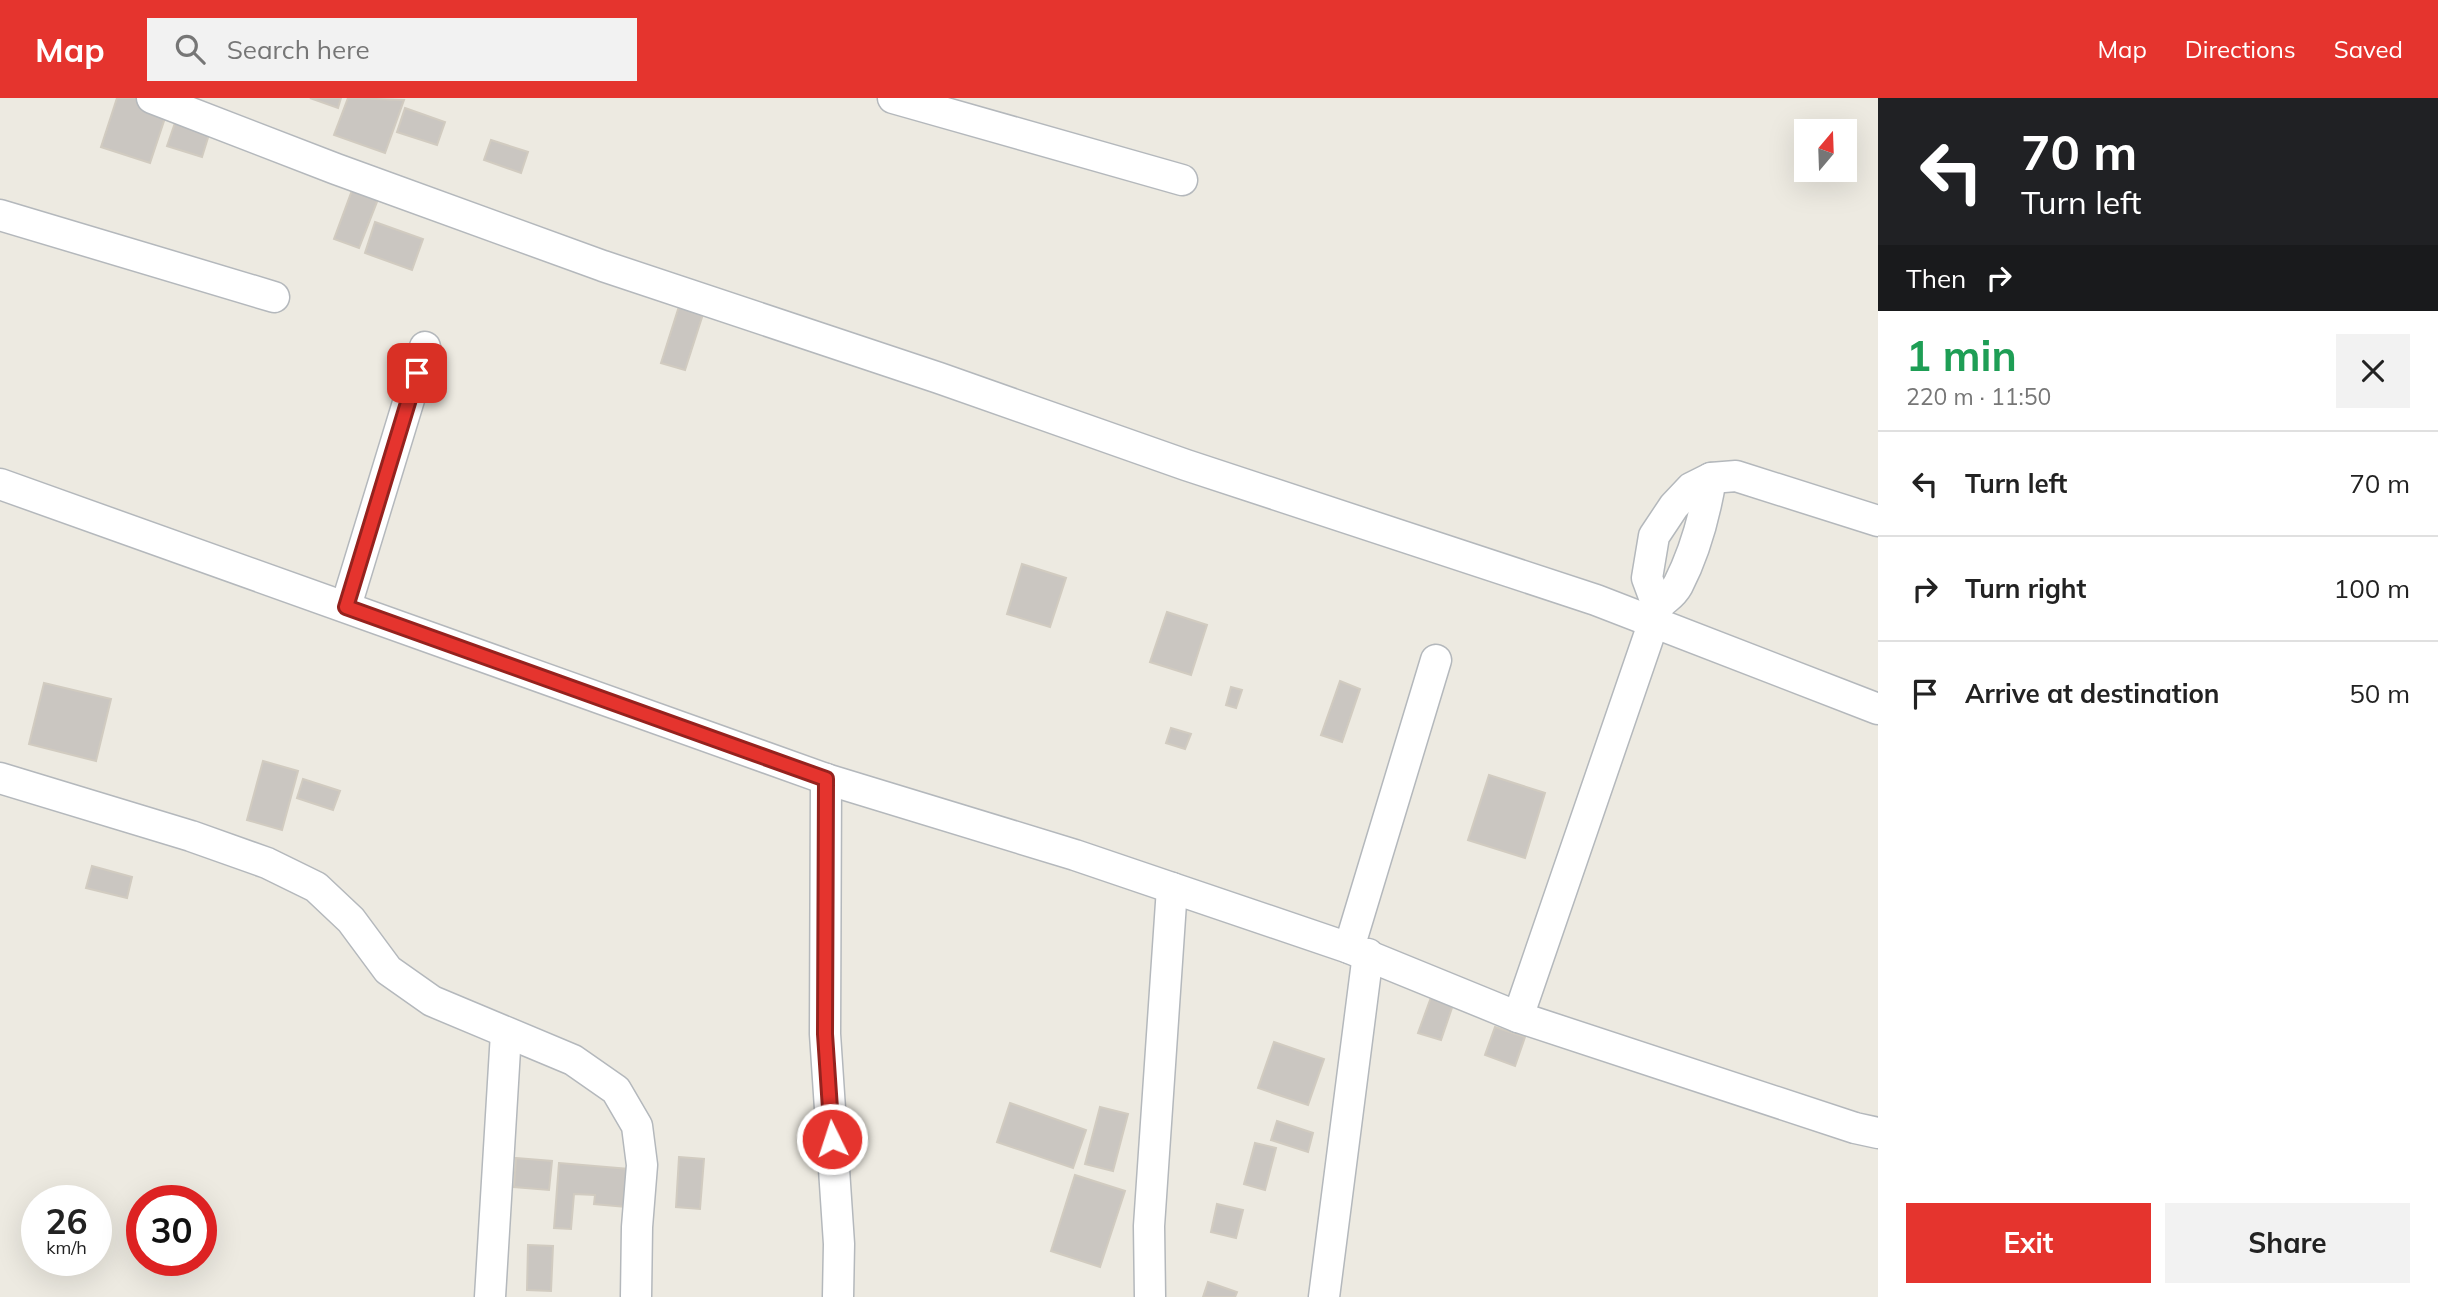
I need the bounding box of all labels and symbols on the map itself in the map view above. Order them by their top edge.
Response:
north arrow [1794,119,1857,182]
pin [387,343,447,403]
position arrow [795,1102,869,1176]
speed limit sign: 30 [126,1185,217,1276]

